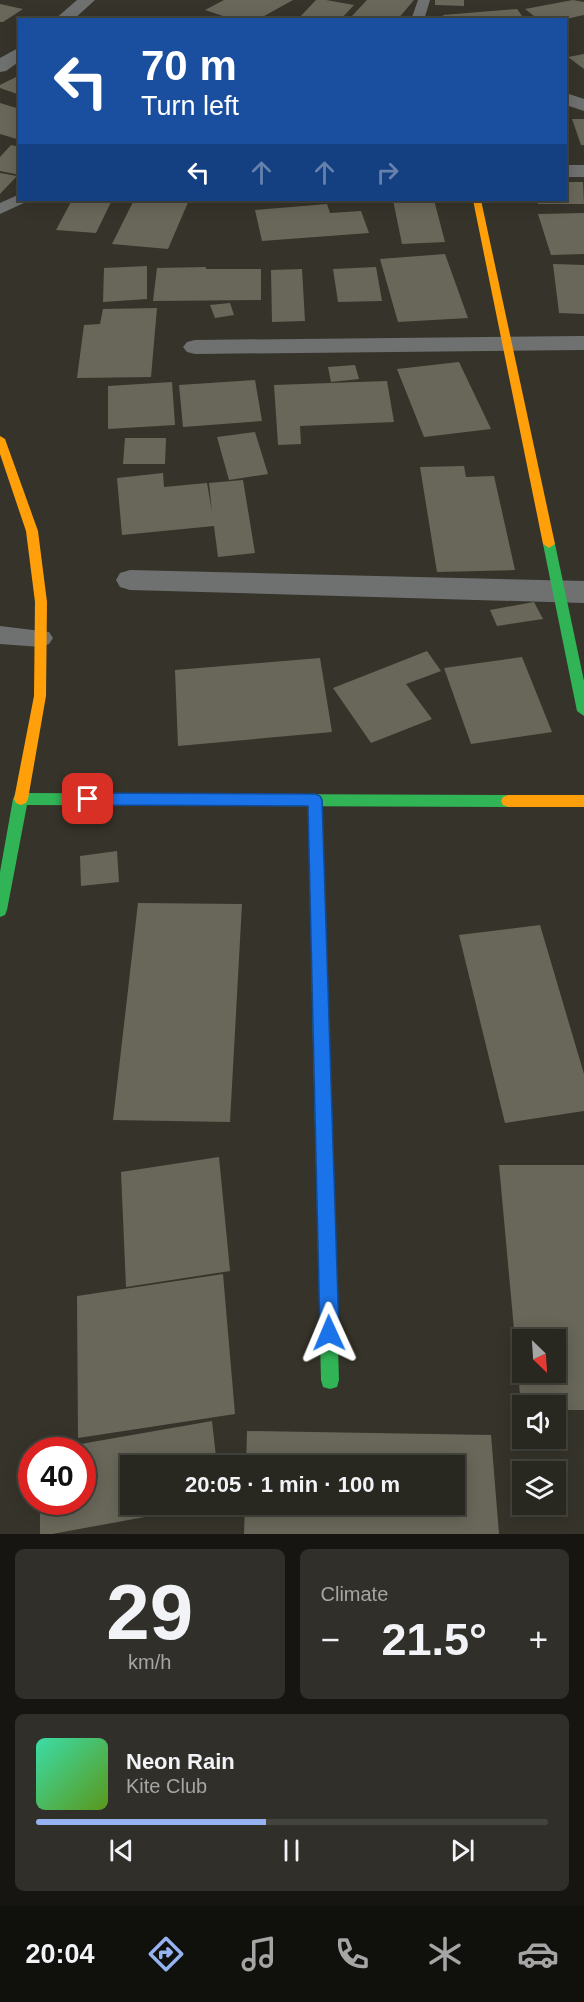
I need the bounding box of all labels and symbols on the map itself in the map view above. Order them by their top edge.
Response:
pin [62,773,113,824]
position arrow [297,1301,361,1365]
north arrow [512,1329,566,1383]
speed limit sign: 40 [18,1437,96,1515]

